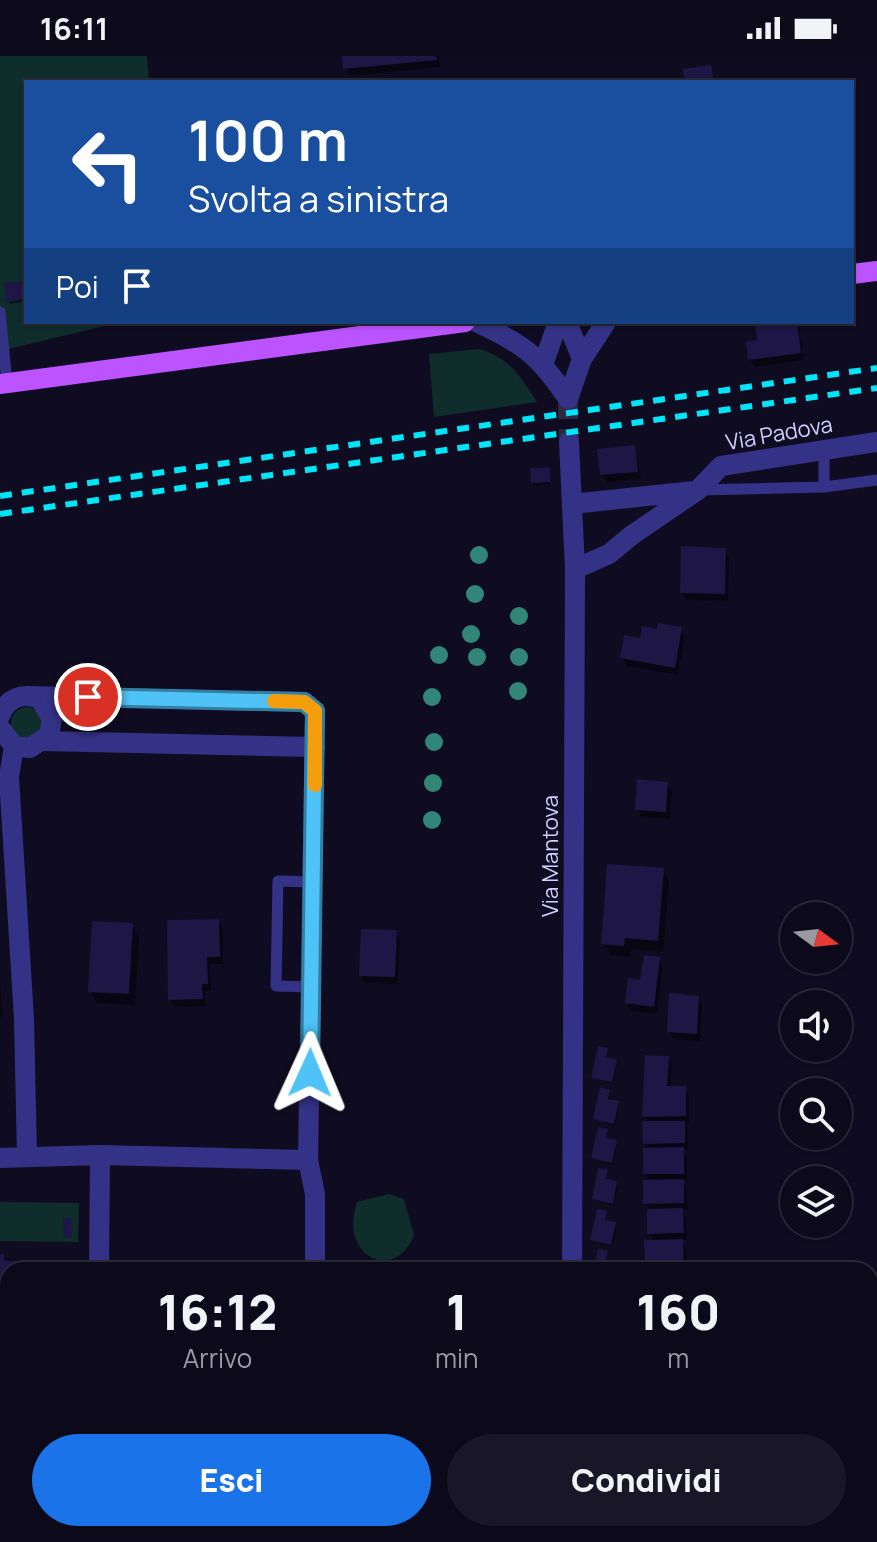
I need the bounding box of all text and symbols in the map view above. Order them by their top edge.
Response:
text: 16:11 [40,8,108,49]
text: 100 m [188,101,348,178]
icon: left [56,112,160,216]
text: Svolta a sinistra [188,174,449,223]
icon: arrive [115,264,159,308]
text: Poi [56,266,99,307]
street label: Via Padova [723,409,835,457]
pin [54,663,122,731]
icon: arrive [66,675,110,719]
street label: Via Mantova [535,795,565,917]
north arrow [780,902,852,974]
map controls [780,902,852,1238]
button: sound [780,990,852,1062]
position arrow [268,1031,352,1115]
button: search [780,1078,852,1150]
button: layers [780,1166,852,1238]
text: 16:12 [158,1279,277,1344]
text: 1 [446,1279,468,1344]
text: 160 [636,1279,720,1344]
text: Arrivo [183,1340,252,1376]
text: min [435,1340,479,1376]
text: m [667,1340,689,1376]
button: Esci [32,1434,431,1526]
button: Condividi [447,1434,846,1526]

